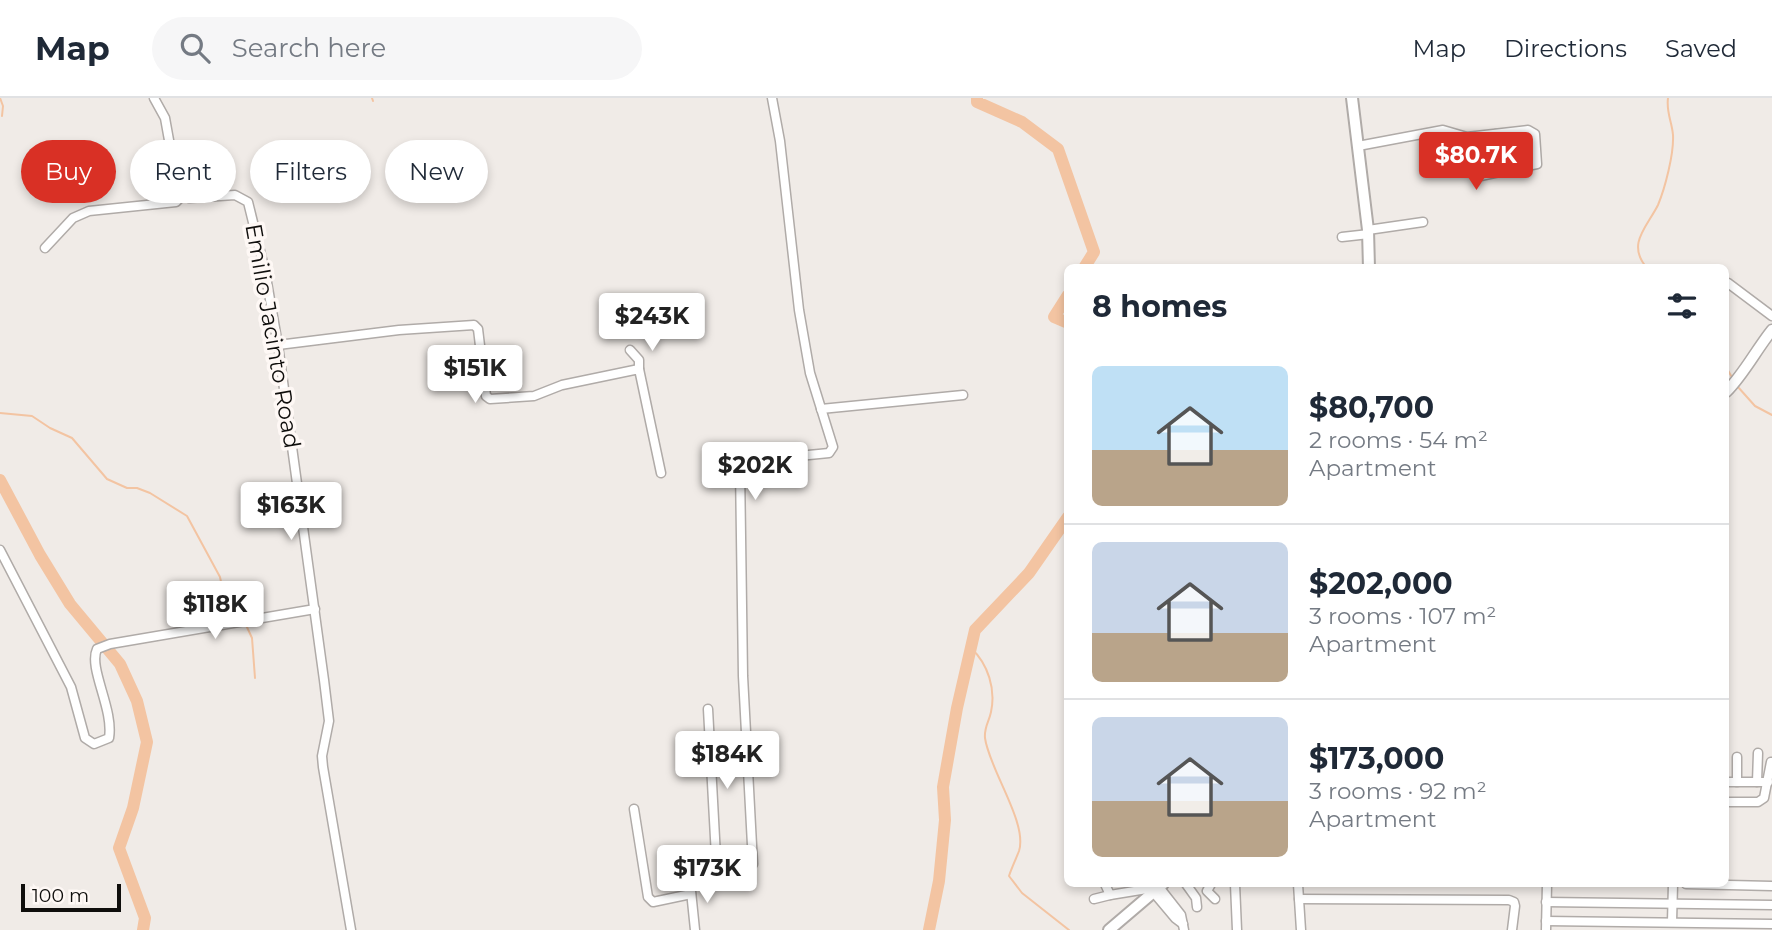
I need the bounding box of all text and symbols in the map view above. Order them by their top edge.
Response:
search box [152,17,642,80]
text: Map [35,28,110,68]
icon: search [176,29,214,67]
text: Search here [232,32,386,64]
text: Map [1413,34,1466,63]
text: Directions [1504,34,1627,63]
text: Saved [1665,34,1737,63]
pin: $80.7K [1419,132,1533,192]
chip: Buy [21,140,116,203]
chip: Rent [130,140,236,203]
chip: Filters [250,140,371,203]
chip: New [385,140,488,203]
text: $80.7K [1435,141,1517,169]
street label: Emilio Jacinto Road [239,221,307,451]
icon: filters [1663,287,1701,325]
text: 8 homes [1092,288,1227,325]
pin: $243K [603,294,701,353]
text: $243K [615,302,689,330]
pin: $151K [426,345,524,405]
text: $151K [443,354,507,382]
text: $80,700 [1309,389,1434,426]
icon: home [1148,394,1232,478]
text: 2 rooms · 54 m² [1309,426,1488,454]
pin: $202K [706,442,804,502]
text: $202K [718,451,792,479]
text: Apartment [1309,454,1437,482]
pin: $163K [242,482,340,542]
text: $163K [257,491,325,519]
text: $202,000 [1309,565,1453,602]
icon: home [1148,570,1232,654]
pin: $118K [166,582,264,641]
text: $118K [183,590,247,618]
text: 3 rooms · 107 m² [1309,602,1496,630]
text: Apartment [1309,630,1437,658]
pin: $184K [678,732,776,791]
text: $184K [691,740,763,768]
text: $173,000 [1309,740,1444,777]
icon: home [1148,745,1232,829]
text: 3 rooms · 92 m² [1309,777,1487,805]
text: Apartment [1309,805,1437,833]
pin: $173K [658,846,756,905]
text: $173K [673,854,741,882]
scale bar [21,881,121,913]
text: 100 m [32,884,89,907]

